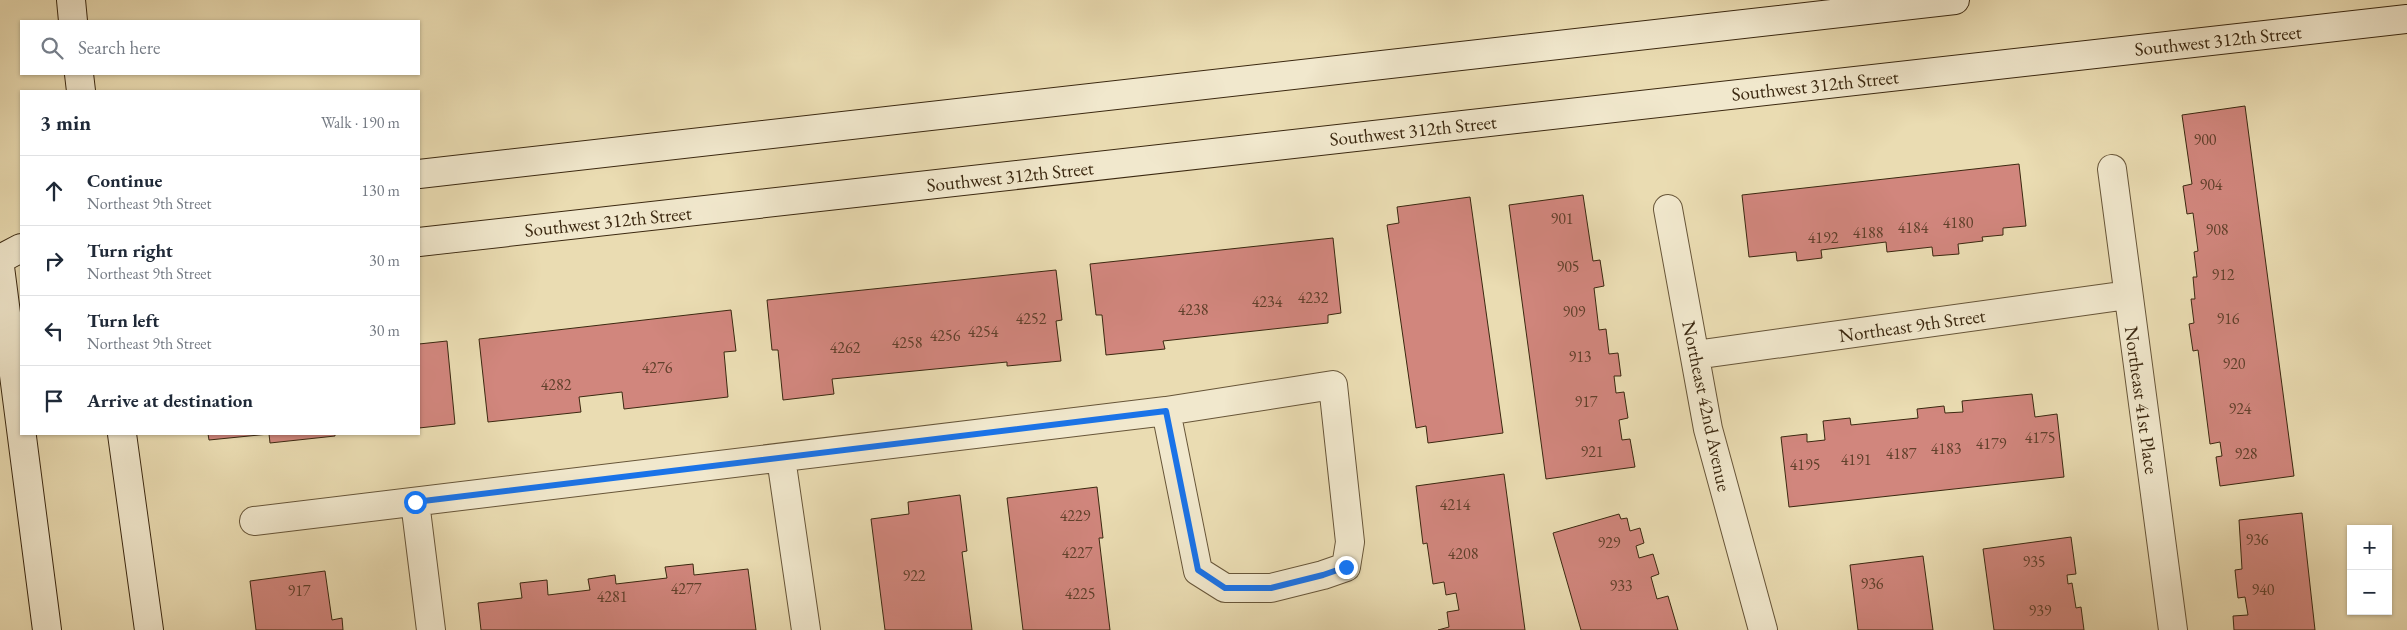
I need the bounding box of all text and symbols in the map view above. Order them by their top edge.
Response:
street label: Southwest 312th Street [2133,19,2303,62]
search box [20,20,420,75]
icon: search [38,34,66,62]
text: Search here [78,35,160,60]
street label: Southwest 312th Street [1730,64,1900,107]
text: 3 min [40,109,91,136]
street label: Southwest 312th Street [1328,109,1498,152]
text: Walk · 190 m [321,112,400,133]
house number: 900 [2193,129,2217,150]
street label: Southwest 312th Street [925,155,1095,198]
text: Continue [87,168,162,193]
house number: 904 [2199,174,2223,195]
icon: ahead [40,177,68,205]
text: 130 m [361,180,400,201]
text: Northeast 9th Street [87,193,212,214]
street label: Southwest 312th Street [523,200,693,243]
house number: 901 [1550,208,1574,229]
house number: 4180 [1943,212,1974,233]
house number: 4184 [1898,217,1929,238]
house number: 908 [2205,219,2229,240]
house number: 4188 [1853,222,1884,243]
house number: 4192 [1808,227,1839,248]
text: Turn right [87,238,173,263]
icon: right [40,247,68,275]
text: 30 m [369,250,400,271]
house number: 905 [1556,256,1580,277]
text: Northeast 9th Street [87,263,212,284]
house number: 912 [2211,264,2235,285]
house number: 4232 [1298,287,1329,308]
house number: 4234 [1252,291,1283,312]
house number: 4238 [1178,299,1209,320]
house number: 909 [1562,301,1586,322]
street label: Northeast 9th Street [1837,303,1987,348]
text: Turn left [87,308,159,333]
house number: 4252 [1016,308,1047,329]
house number: 916 [2216,308,2240,329]
icon: left [40,317,68,345]
street label: Northeast 42nd Avenue [1676,319,1737,494]
text: 30 m [369,320,400,341]
house number: 4254 [968,321,999,342]
house number: 4256 [930,325,961,346]
street label: Northeast 41st Place [2119,325,2164,476]
house number: 4258 [892,332,923,353]
text: Northeast 9th Street [87,333,212,354]
house number: 4262 [830,337,861,358]
house number: 913 [1568,346,1592,367]
house number: 920 [2222,353,2246,374]
house number: 4276 [642,357,673,378]
house number: 4282 [541,374,572,395]
icon: arrive [40,387,68,415]
text: Arrive at destination [87,388,253,413]
house number: 917 [1574,391,1598,412]
house number: 924 [2228,398,2252,419]
house number: 4175 [2025,427,2055,448]
house number: 4179 [1976,433,2007,454]
house number: 4183 [1931,438,1962,459]
house number: 921 [1580,441,1604,462]
house number: 4187 [1886,443,1917,464]
house number: 928 [2234,443,2258,464]
house number: 4191 [1841,449,1871,470]
house number: 4195 [1790,454,1820,475]
route start [404,491,427,514]
house number: 4214 [1440,494,1471,515]
house number: 4229 [1060,505,1091,526]
map controls [2347,525,2392,615]
button: + [2347,525,2392,570]
house number: 936 [2245,529,2269,550]
house number: 929 [1597,532,1621,553]
house number: 4227 [1062,542,1093,563]
house number: 4208 [1448,543,1479,564]
house number: 935 [2022,551,2046,572]
route end [1335,556,1358,579]
house number: 922 [902,565,926,586]
button: − [2347,570,2392,615]
house number: 936 [1860,573,1884,594]
house number: 933 [1609,575,1633,596]
house number: 4277 [671,578,702,599]
house number: 940 [2251,579,2275,600]
house number: 917 [287,580,311,601]
house number: 4225 [1065,583,1095,604]
house number: 4281 [597,586,627,607]
house number: 939 [2028,600,2052,621]

